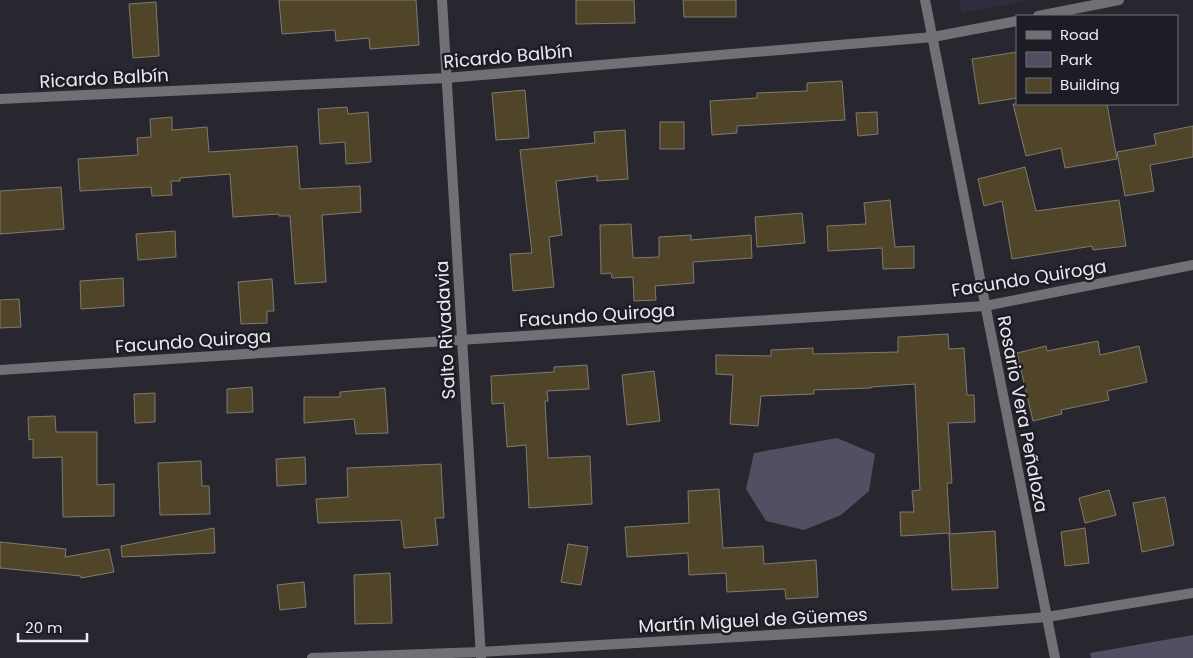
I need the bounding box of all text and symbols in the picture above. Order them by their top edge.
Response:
legend [1016,15,1178,105]
text: Road [1060,24,1099,45]
street label: Ricardo Balbín [442,38,574,74]
text: Park [1060,49,1092,70]
street label: Ricardo Balbín [39,62,169,94]
text: Building [1060,74,1120,95]
street label: Facundo Quiroga [950,253,1108,303]
street label: Salto Rivadavia [429,260,461,400]
street label: Facundo Quiroga [518,297,676,333]
street label: Rosario Vera Peñaloza [992,313,1054,515]
street label: Facundo Quiroga [114,323,272,359]
street label: Martín Miguel de Güemes [638,602,868,638]
scale bar [18,610,86,642]
text: 20 m [25,617,63,638]

